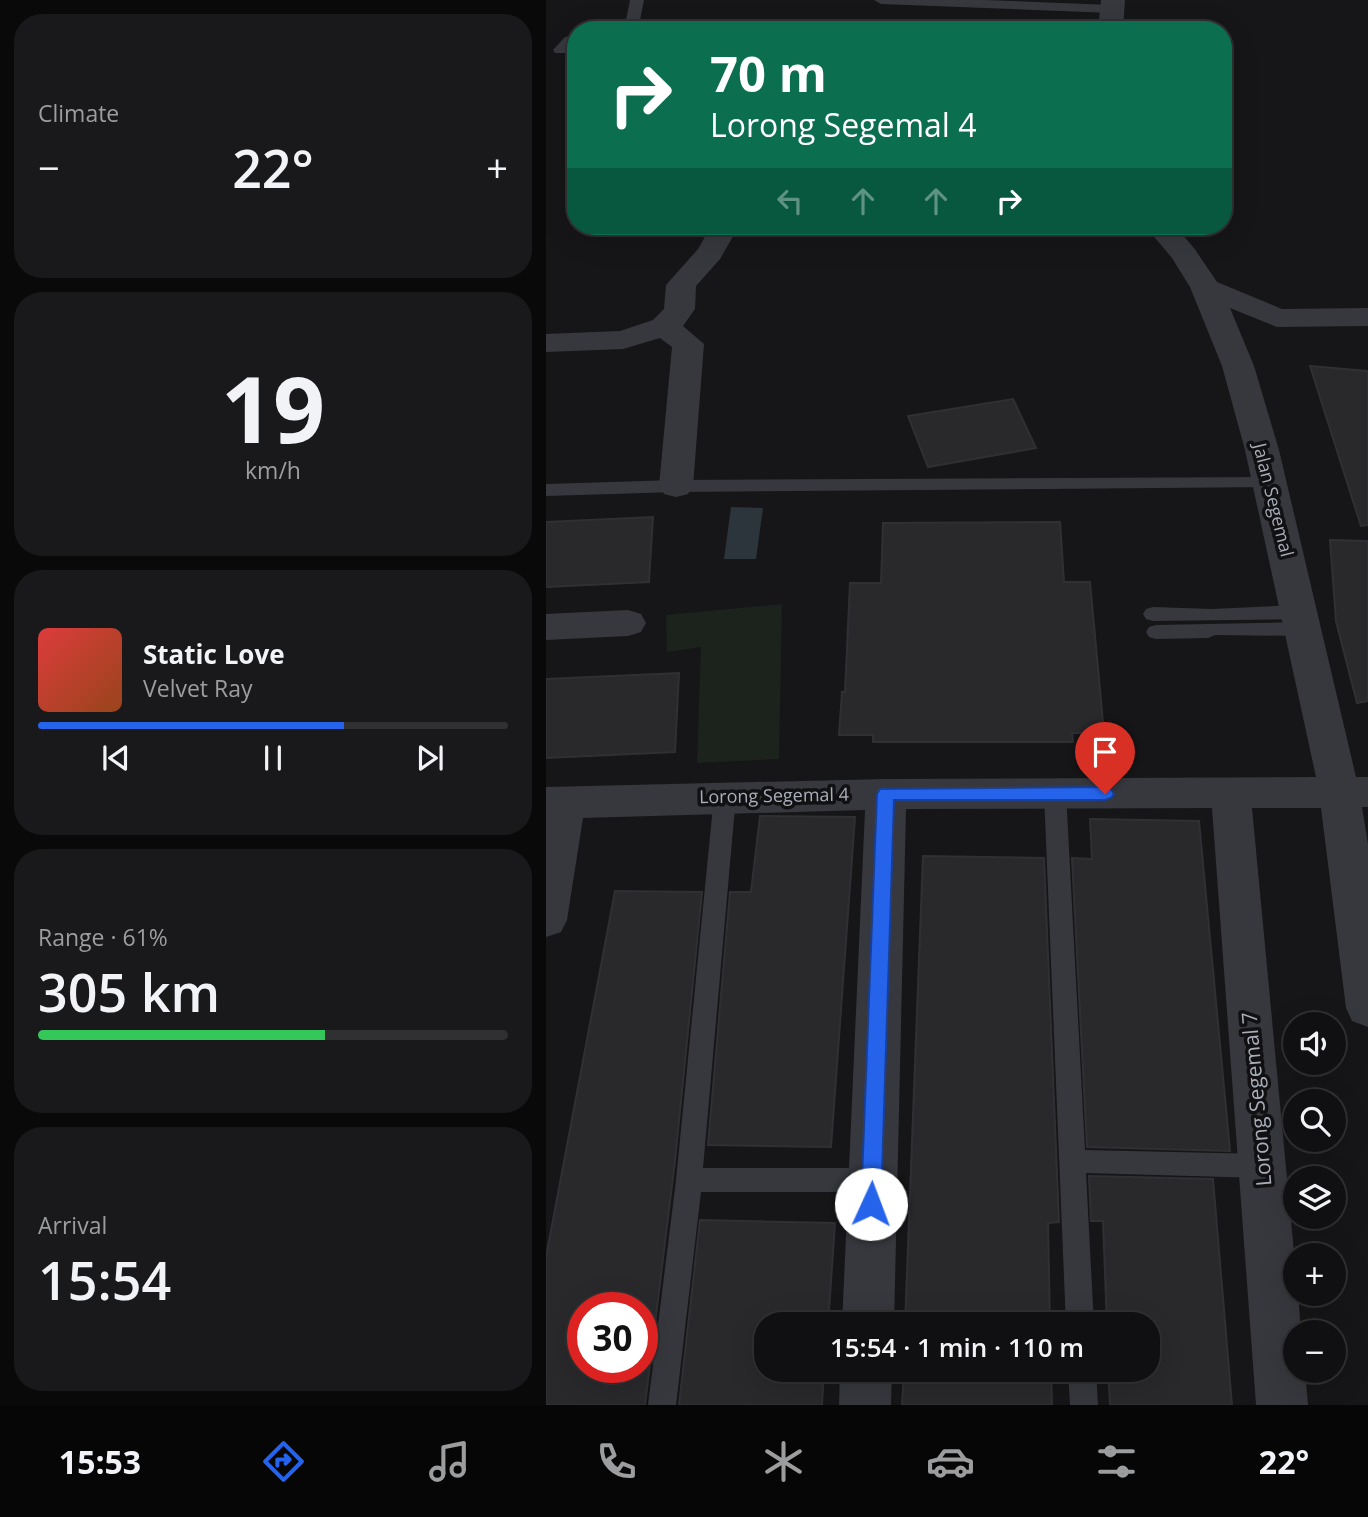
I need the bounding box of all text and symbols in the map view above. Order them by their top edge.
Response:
text: 70 m [710,40,827,106]
icon: right [595,49,686,140]
text: Climate [38,97,119,129]
text: Lorong Segemal 4 [710,103,977,146]
text: 22° [232,132,314,203]
text: − [38,141,60,193]
text: + [486,141,508,193]
icon: left [771,182,809,220]
icon: ahead [844,182,882,220]
icon: ahead [917,182,955,220]
icon: right [990,182,1028,220]
text: 19 [221,346,325,470]
street label: Jalan Segemal [1248,439,1300,559]
text: km/h [245,454,301,486]
text: Static Love [143,636,285,672]
text: Velvet Ray [143,672,253,704]
pin [1075,722,1135,794]
icon: arrive [1086,733,1124,771]
icon: previous [97,739,135,777]
icon: pause [254,739,292,777]
icon: next [411,739,449,777]
street label: Lorong Segemal 4 [699,782,849,808]
text: Range · 61% [38,921,168,953]
text: 305 km [38,956,220,1027]
street label: Lorong Segemal 7 [1234,1011,1278,1187]
map controls [1283,1012,1346,1383]
button: sound [1283,1012,1346,1075]
button: search [1283,1089,1346,1152]
button: layers [1283,1166,1346,1229]
position arrow [834,1167,908,1241]
text: Arrival [38,1209,107,1241]
button: + [1283,1243,1346,1306]
text: 15:54 [38,1244,171,1315]
speed limit sign: 30 [567,1292,658,1383]
button: − [1283,1320,1346,1383]
text: 15:54 · 1 min · 110 m [830,1329,1084,1365]
icon: directions [259,1437,308,1486]
icon: music [425,1437,474,1486]
icon: phone [592,1437,641,1486]
icon: climate [759,1437,808,1486]
icon: car [926,1437,975,1486]
icon: filters [1092,1437,1141,1486]
text: 15:53 [59,1440,141,1483]
text: 22° [1259,1440,1309,1483]

